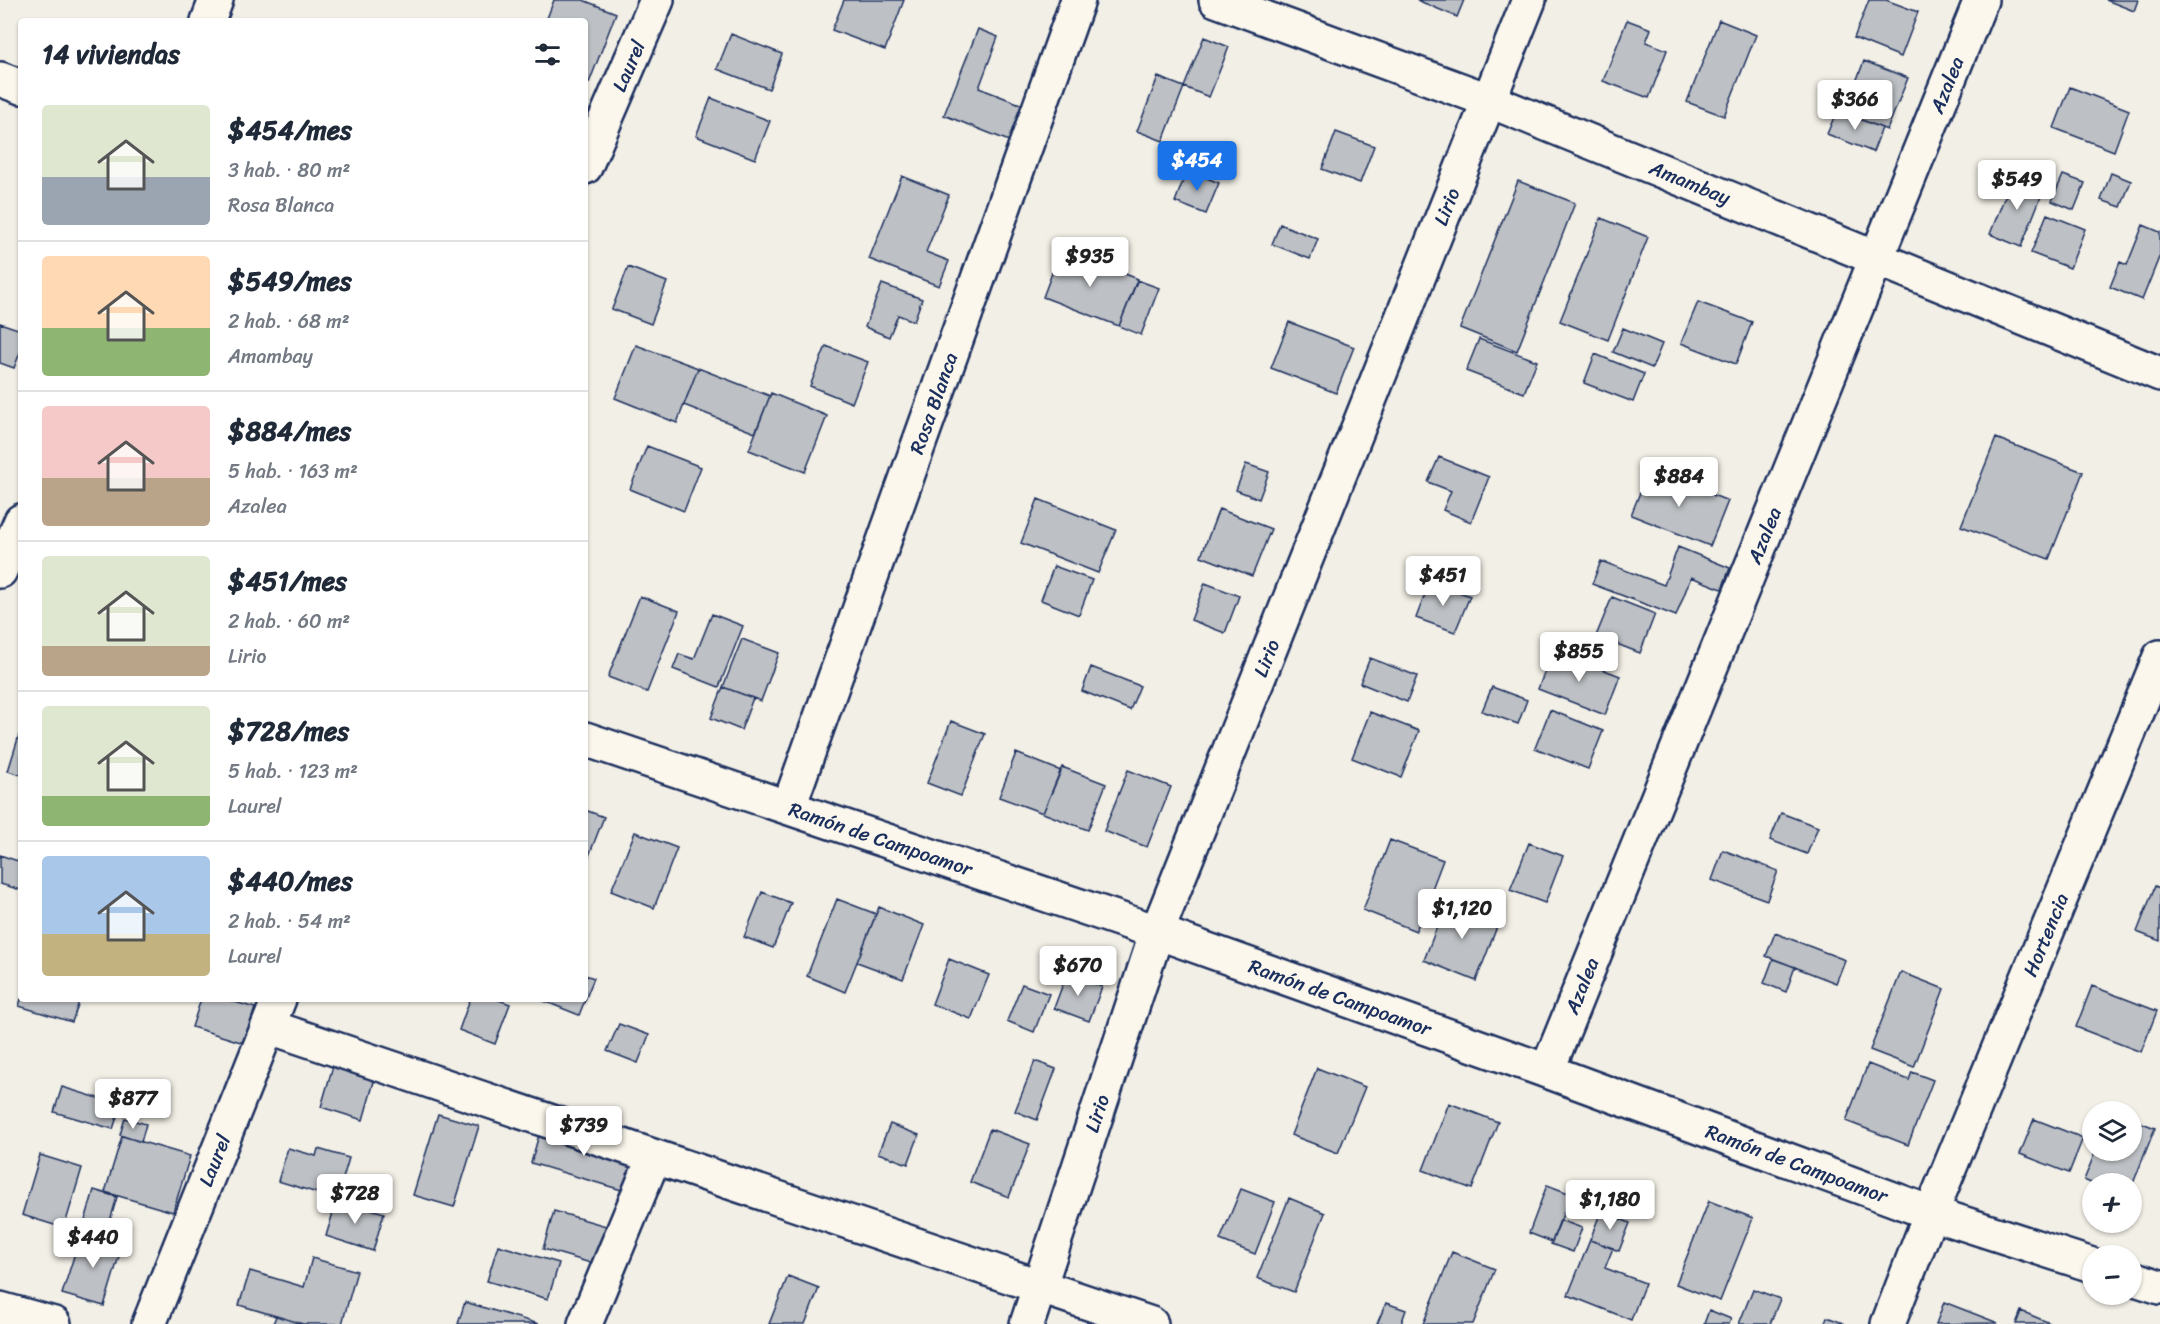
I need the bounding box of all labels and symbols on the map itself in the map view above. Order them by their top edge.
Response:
street label: Laurel [602,33,656,98]
street label: Azalea [1919,51,1974,120]
pin: $366 [1819,80,1891,131]
pin: $454 [1161,141,1233,192]
street label: Amambay [1643,150,1737,215]
pin: $549 [1981,160,2053,211]
street label: Lirio [1423,182,1470,231]
pin: $935 [1054,237,1126,288]
street label: Rosa Blanca [899,347,968,459]
pin: $884 [1643,457,1715,508]
street label: Azalea [1736,502,1791,570]
pin: $451 [1407,556,1479,607]
pin: $855 [1543,632,1615,683]
street label: Lirio [1243,634,1290,682]
street label: Ramón de Campoamor [784,791,979,887]
street label: Hortencia [2013,887,2079,982]
pin: $1,120 [1413,889,1511,940]
pin: $670 [1042,946,1114,997]
street label: Ramón de Campoamor [1244,949,1438,1047]
street label: Azalea [1554,952,1609,1020]
pin: $877 [97,1079,169,1130]
street label: Lirio [1074,1089,1120,1137]
pin: $739 [548,1106,620,1157]
street label: Ramón de Campoamor [1701,1114,1895,1214]
street label: Laurel [188,1128,241,1192]
pin: $728 [319,1174,391,1225]
pin: $1,180 [1561,1180,1659,1231]
pin: $440 [57,1218,129,1269]

